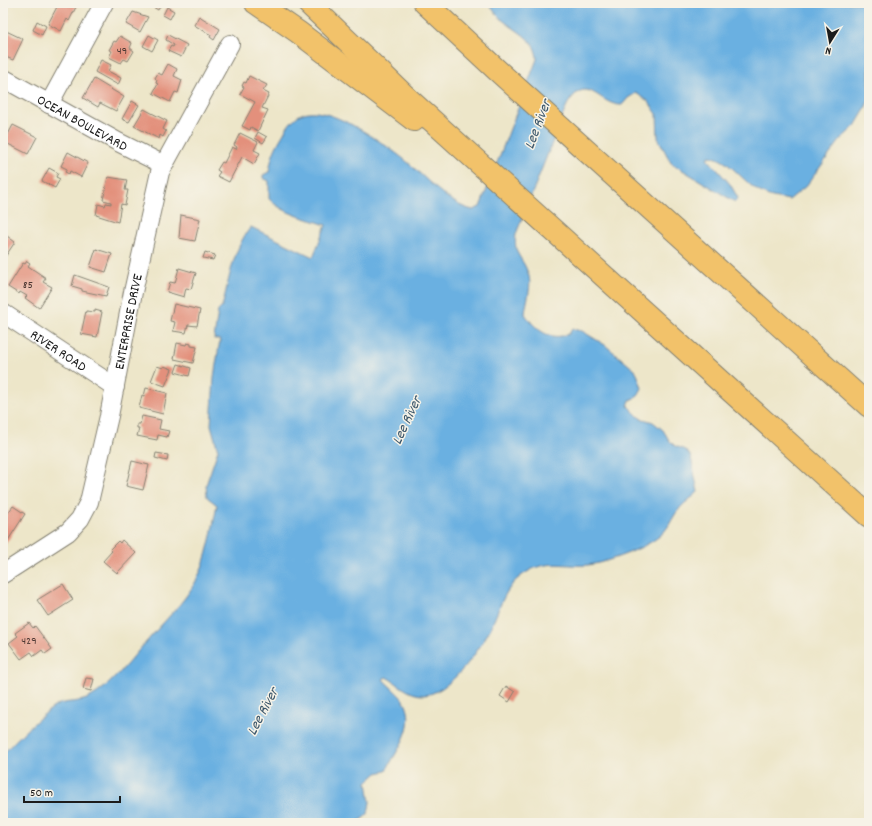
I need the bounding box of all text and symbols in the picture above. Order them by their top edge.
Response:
north arrow [810,22,850,62]
text: N [824,41,833,58]
house number: 49 [117,43,127,60]
street label: OCEAN BOULEVARD [33,91,130,157]
water label: Lee River [519,96,559,153]
street label: ENTERPRISE DRIVE [110,272,149,371]
house number: 85 [23,277,33,294]
street label: RIVER ROAD [26,326,90,378]
water label: Lee River [387,392,429,449]
house number: 429 [21,633,37,650]
water label: Lee River [242,683,286,740]
scale bar [24,778,120,804]
text: 50 m [30,785,53,802]

